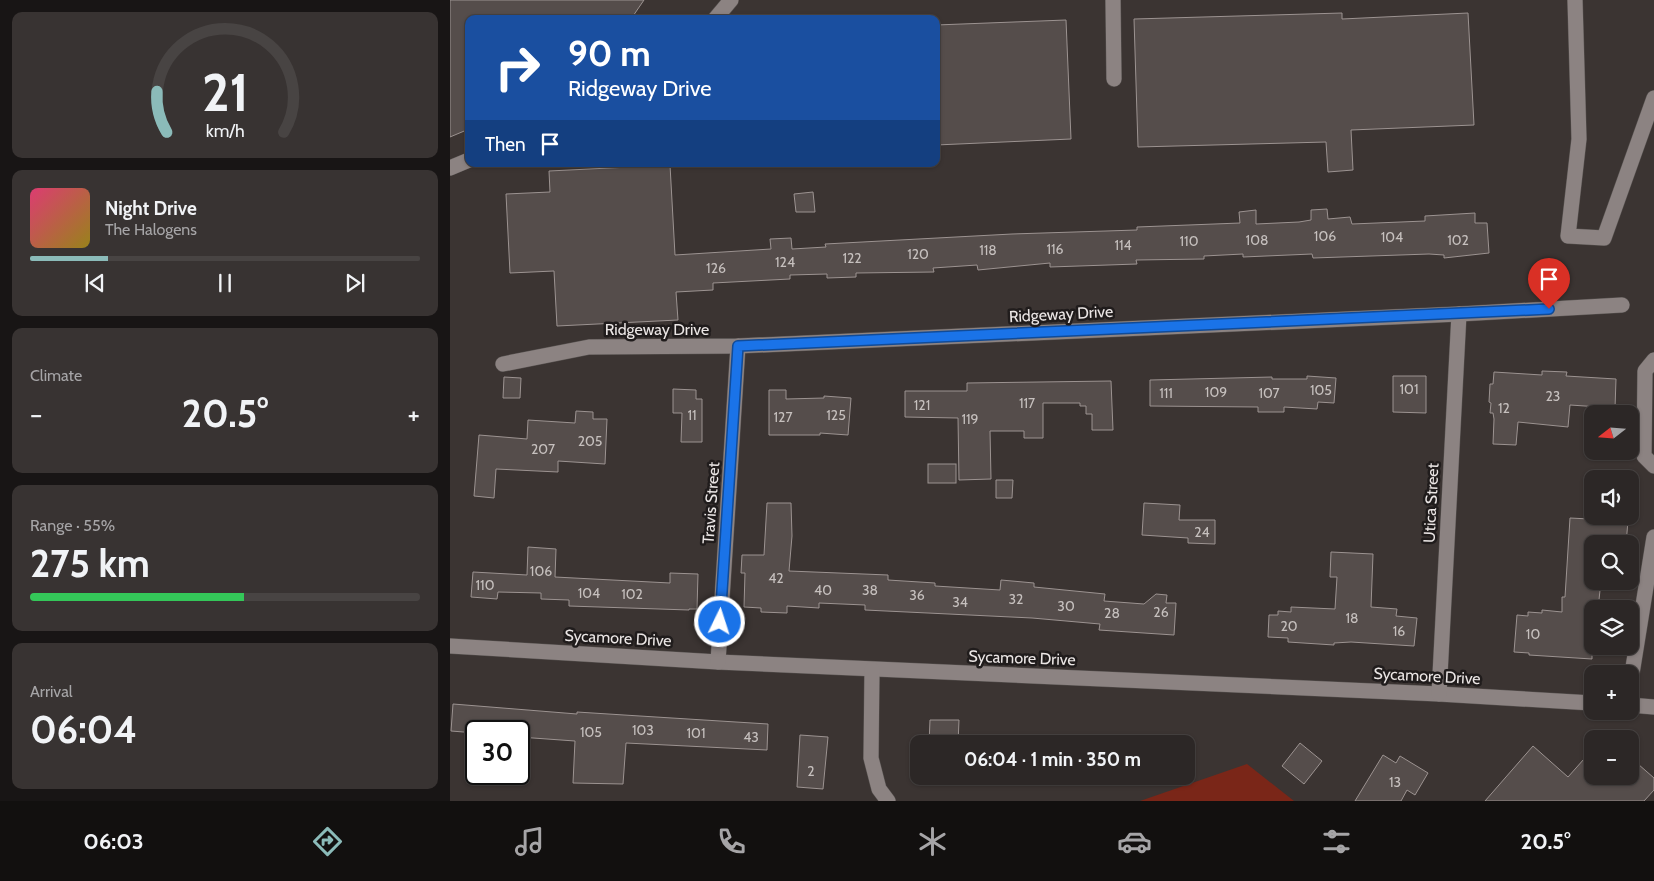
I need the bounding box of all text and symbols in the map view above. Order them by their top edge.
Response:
text: 90 m [568,32,651,75]
icon: right [485,35,550,100]
text: 21 [202,61,248,124]
text: Ridgeway Drive [568,75,712,102]
text: km/h [205,120,245,141]
icon: arrive [536,130,564,158]
text: Then [485,133,526,156]
text: Night Drive [105,197,197,220]
text: The Halogens [105,220,197,239]
house number: 106 [1314,227,1336,245]
house number: 104 [1381,228,1403,246]
house number: 108 [1246,231,1268,249]
house number: 102 [1447,231,1469,249]
house number: 110 [1180,232,1199,250]
house number: 114 [1114,236,1132,254]
house number: 116 [1046,240,1064,258]
house number: 118 [979,241,997,259]
house number: 120 [907,245,929,263]
house number: 122 [842,249,862,267]
house number: 124 [775,253,795,271]
pin [1528,258,1570,309]
house number: 126 [706,259,726,277]
icon: arrive [1535,265,1563,293]
icon: previous [81,269,109,297]
icon: pause [211,269,239,297]
icon: next [341,269,369,297]
street label: Ridgeway Drive [1008,302,1114,326]
street label: Ridgeway Drive [605,320,709,339]
text: Climate [30,366,82,385]
house number: 101 [1400,380,1418,398]
house number: 105 [1310,381,1332,399]
house number: 109 [1205,383,1227,401]
house number: 111 [1159,384,1173,402]
house number: 107 [1258,384,1280,402]
house number: 23 [1546,387,1560,405]
text: 20.5° [182,390,268,437]
house number: 117 [1019,394,1035,412]
house number: 121 [914,396,930,414]
text: − [30,397,42,431]
text: + [408,397,420,431]
house number: 12 [1498,399,1510,417]
north arrow [1584,405,1639,460]
map controls [1584,405,1639,785]
house number: 11 [687,406,697,424]
house number: 125 [826,406,846,424]
house number: 127 [774,408,792,426]
house number: 119 [961,410,979,428]
house number: 205 [578,432,602,450]
house number: 207 [531,440,555,458]
street label: Travis Street [699,461,723,545]
street label: Utica Street [1419,462,1443,543]
button: sound [1584,470,1639,525]
text: Range · 55% [30,516,115,535]
house number: 24 [1194,523,1210,541]
button: search [1584,535,1639,590]
text: 275 km [30,540,150,587]
house number: 106 [530,562,552,580]
house number: 42 [768,569,784,587]
house number: 110 [476,576,495,594]
house number: 40 [814,581,832,599]
house number: 38 [862,581,878,599]
house number: 104 [578,584,600,602]
house number: 102 [621,585,643,603]
house number: 36 [909,586,925,604]
house number: 32 [1009,590,1023,608]
house number: 34 [952,593,968,611]
position arrow [693,595,745,647]
house number: 30 [1057,597,1075,615]
button: layers [1584,600,1639,655]
house number: 26 [1153,603,1169,621]
house number: 28 [1104,604,1120,622]
house number: 18 [1345,609,1359,627]
house number: 20 [1280,617,1298,635]
house number: 16 [1393,622,1405,640]
house number: 10 [1526,625,1540,643]
street label: Sycamore Drive [564,626,672,650]
street label: Sycamore Drive [968,647,1076,669]
street label: Sycamore Drive [1373,664,1481,688]
button: + [1584,665,1639,720]
text: Arrival [30,682,73,701]
text: 06:04 [30,706,137,753]
speed limit sign: 30 [465,720,530,785]
house number: 103 [632,721,654,739]
house number: 105 [580,723,602,741]
house number: 101 [687,724,705,742]
house number: 43 [743,728,759,746]
button: − [1584,730,1639,785]
text: 06:04 · 1 min · 350 m [964,748,1141,771]
house number: 2 [807,762,815,780]
house number: 13 [1389,773,1401,791]
icon: directions [310,824,345,859]
icon: music [512,824,547,859]
icon: phone [714,824,749,859]
icon: climate [915,824,950,859]
icon: car [1117,824,1152,859]
icon: filters [1319,824,1354,859]
text: 06:03 [83,828,144,855]
text: 20.5° [1521,828,1571,855]

